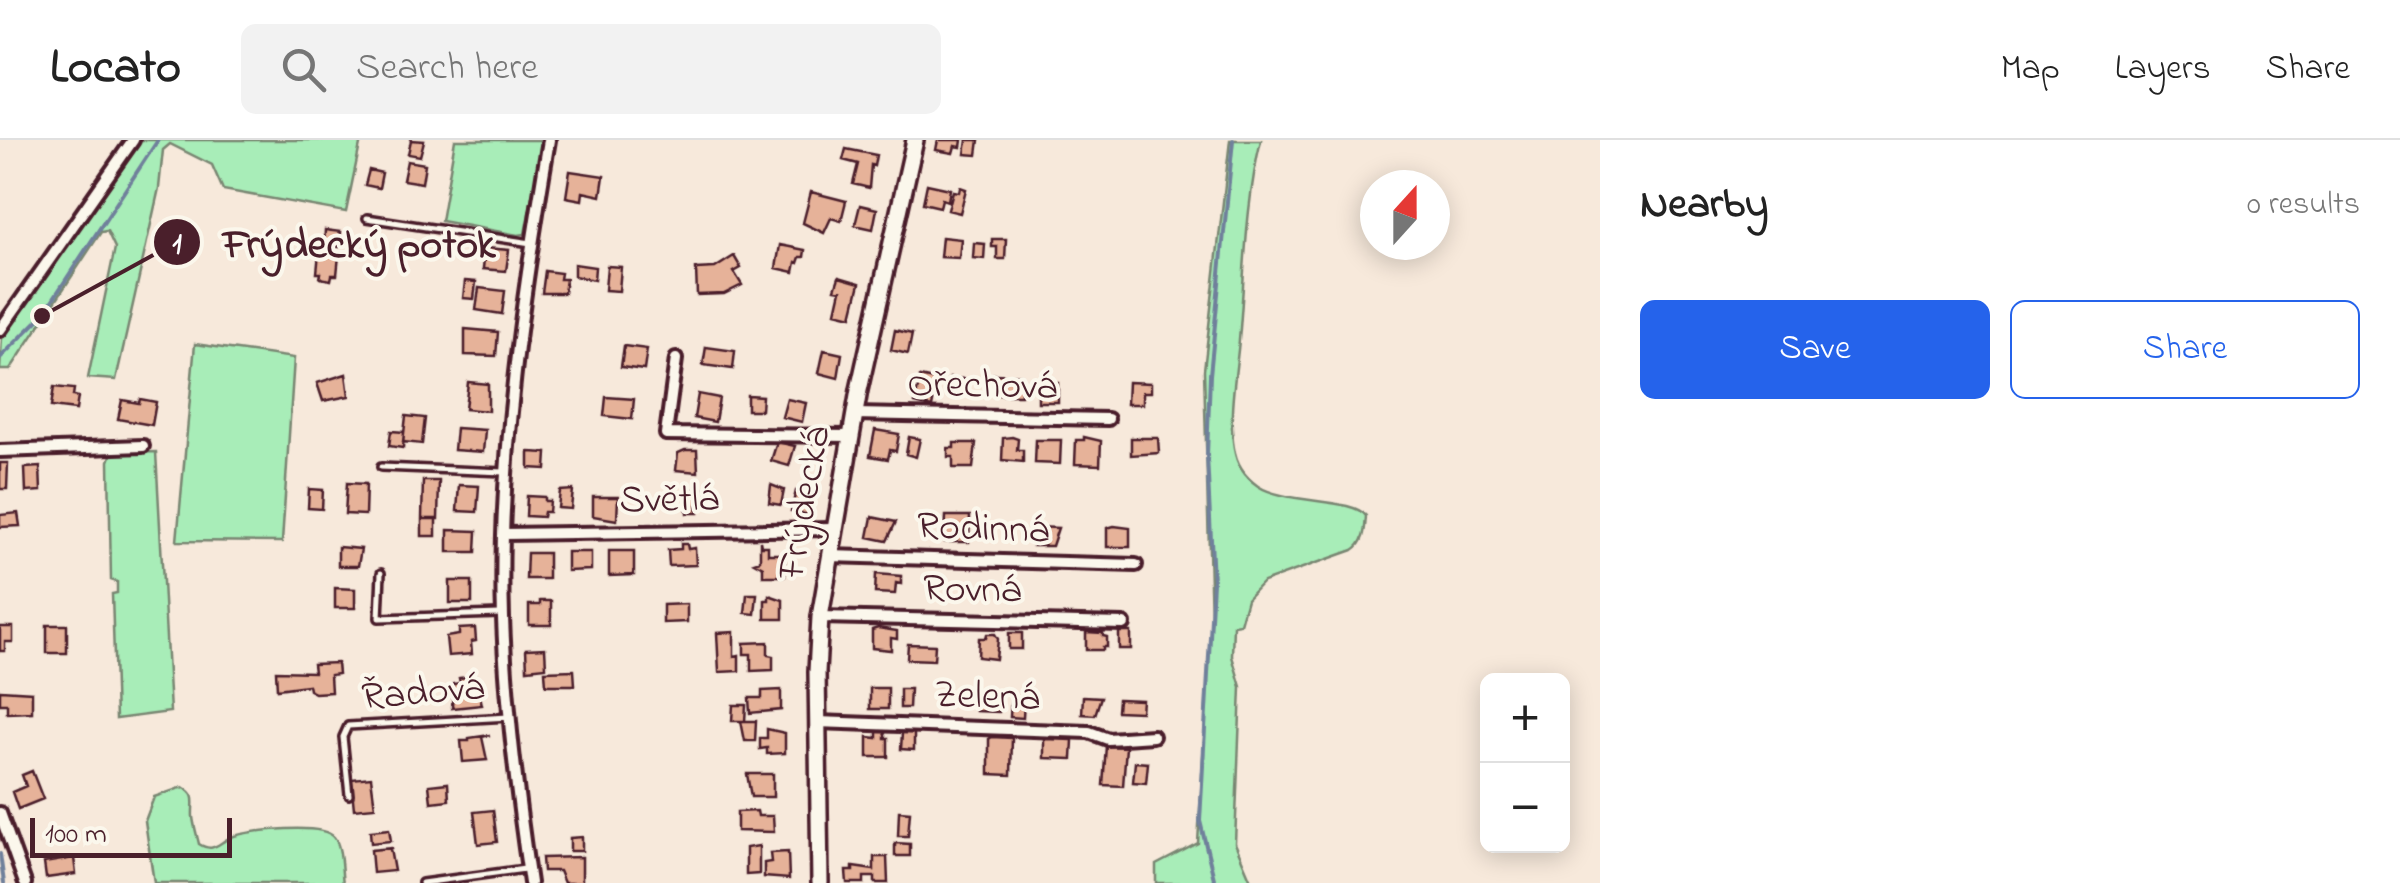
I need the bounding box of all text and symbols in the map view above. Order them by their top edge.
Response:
search box [241,24,941,114]
text: Locato [50,34,181,104]
text: Search here [356,41,538,97]
icon: search [276,42,331,97]
text: Map [2001,44,2060,95]
text: Layers [2115,44,2210,95]
text: Share [2265,44,2350,95]
north arrow [1360,170,1450,260]
text: Nearby [1640,175,1768,236]
text: 0 results [2247,182,2360,229]
callout: Frýdecký potok [152,206,515,278]
text: Frýdecký potok [221,216,497,277]
text: 1 [172,224,182,268]
button: Save [1640,300,1990,399]
button: Share [2010,300,2360,399]
street label: Ořechová [907,356,1057,418]
street label: Frýdecká [763,422,848,585]
street label: Světlá [619,471,719,531]
street label: Rodinná [916,498,1050,562]
street label: Rovná [922,561,1022,621]
street label: Řadová [359,659,487,729]
street label: Zelená [933,667,1041,729]
map controls [1480,673,1570,853]
button: + [1480,673,1570,763]
button: − [1480,763,1570,853]
scale bar [30,813,232,858]
text: 100 m [45,815,107,856]

